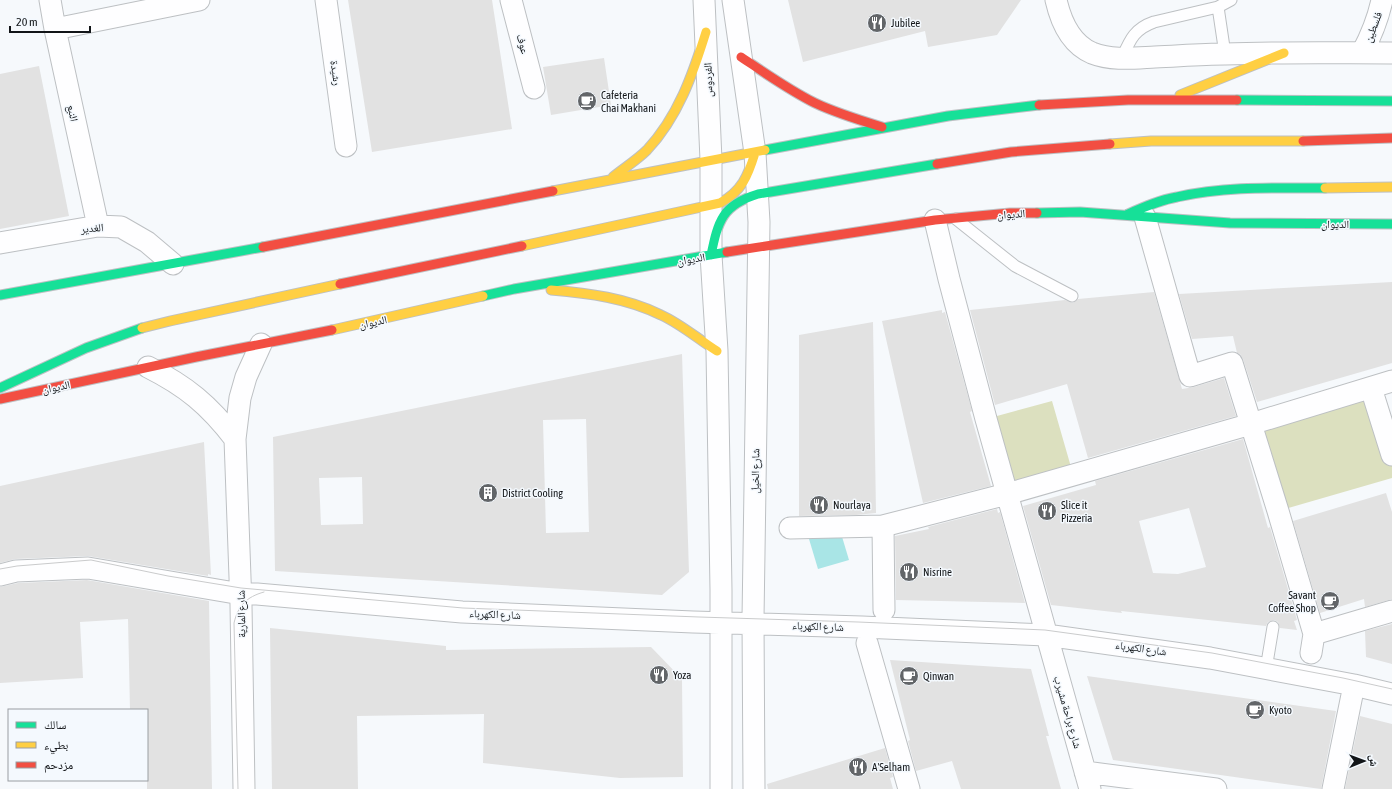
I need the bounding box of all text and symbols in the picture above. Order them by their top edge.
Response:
scale bar [10,8,90,34]
street label: فلسطين [1362,10,1385,44]
restaurant icon: Jubilee [866,12,888,34]
text: 20 m [16,15,38,29]
place label: Jubilee [891,17,920,29]
street label: عوف [515,33,532,56]
street label: رشيدة [328,60,344,86]
street label: الفردوس [701,63,716,97]
place label: Cafeteria Chai Makhani [601,89,656,114]
cafe icon: Cafeteria Chai Makhani [576,90,598,112]
street label: النبع [64,104,81,123]
street label: الديوان [997,207,1026,222]
street label: الديوان [1321,218,1349,231]
street label: الغدير [79,221,104,235]
street label: الديوان [676,251,706,268]
street label: الديوان [358,313,388,332]
street label: الديوان [41,378,71,397]
street label: شارع الخيل [749,448,762,494]
building icon: District Cooling [477,482,499,504]
place label: District Cooling [502,487,563,499]
restaurant icon: Nourlaya [808,494,830,516]
place label: Nourlaya [833,499,871,511]
place label: Slice it Pizzeria [1061,499,1092,524]
restaurant icon: Slice it Pizzeria [1036,500,1058,522]
restaurant icon: Nisrine [898,561,920,583]
place label: Nisrine [923,566,952,578]
place label: Savant Coffee Shop [1268,589,1316,614]
street label: شارع المارية [235,590,248,638]
cafe icon: Savant Coffee Shop [1319,590,1341,612]
street label: شارع الكهرباء [469,607,521,622]
street label: شارع الكهرباء [792,619,844,634]
street label: شارع الكهرباء [1114,638,1167,659]
restaurant icon: Yoza [648,664,670,686]
cafe icon: Qinwan [898,665,920,687]
place label: Yoza [673,669,691,681]
place label: Qinwan [923,670,954,682]
street label: شارع براحة مشيرب [1051,674,1084,750]
cafe icon: Kyoto [1244,699,1266,721]
place label: Kyoto [1269,704,1292,716]
legend [8,709,148,781]
text: سالك [44,718,66,732]
text: بطيء [44,738,68,755]
north arrow [1344,741,1384,781]
text: ش [1366,755,1380,767]
restaurant icon: A'Selham [847,756,869,778]
text: مزدحم [44,758,73,773]
place label: A'Selham [872,761,910,773]

